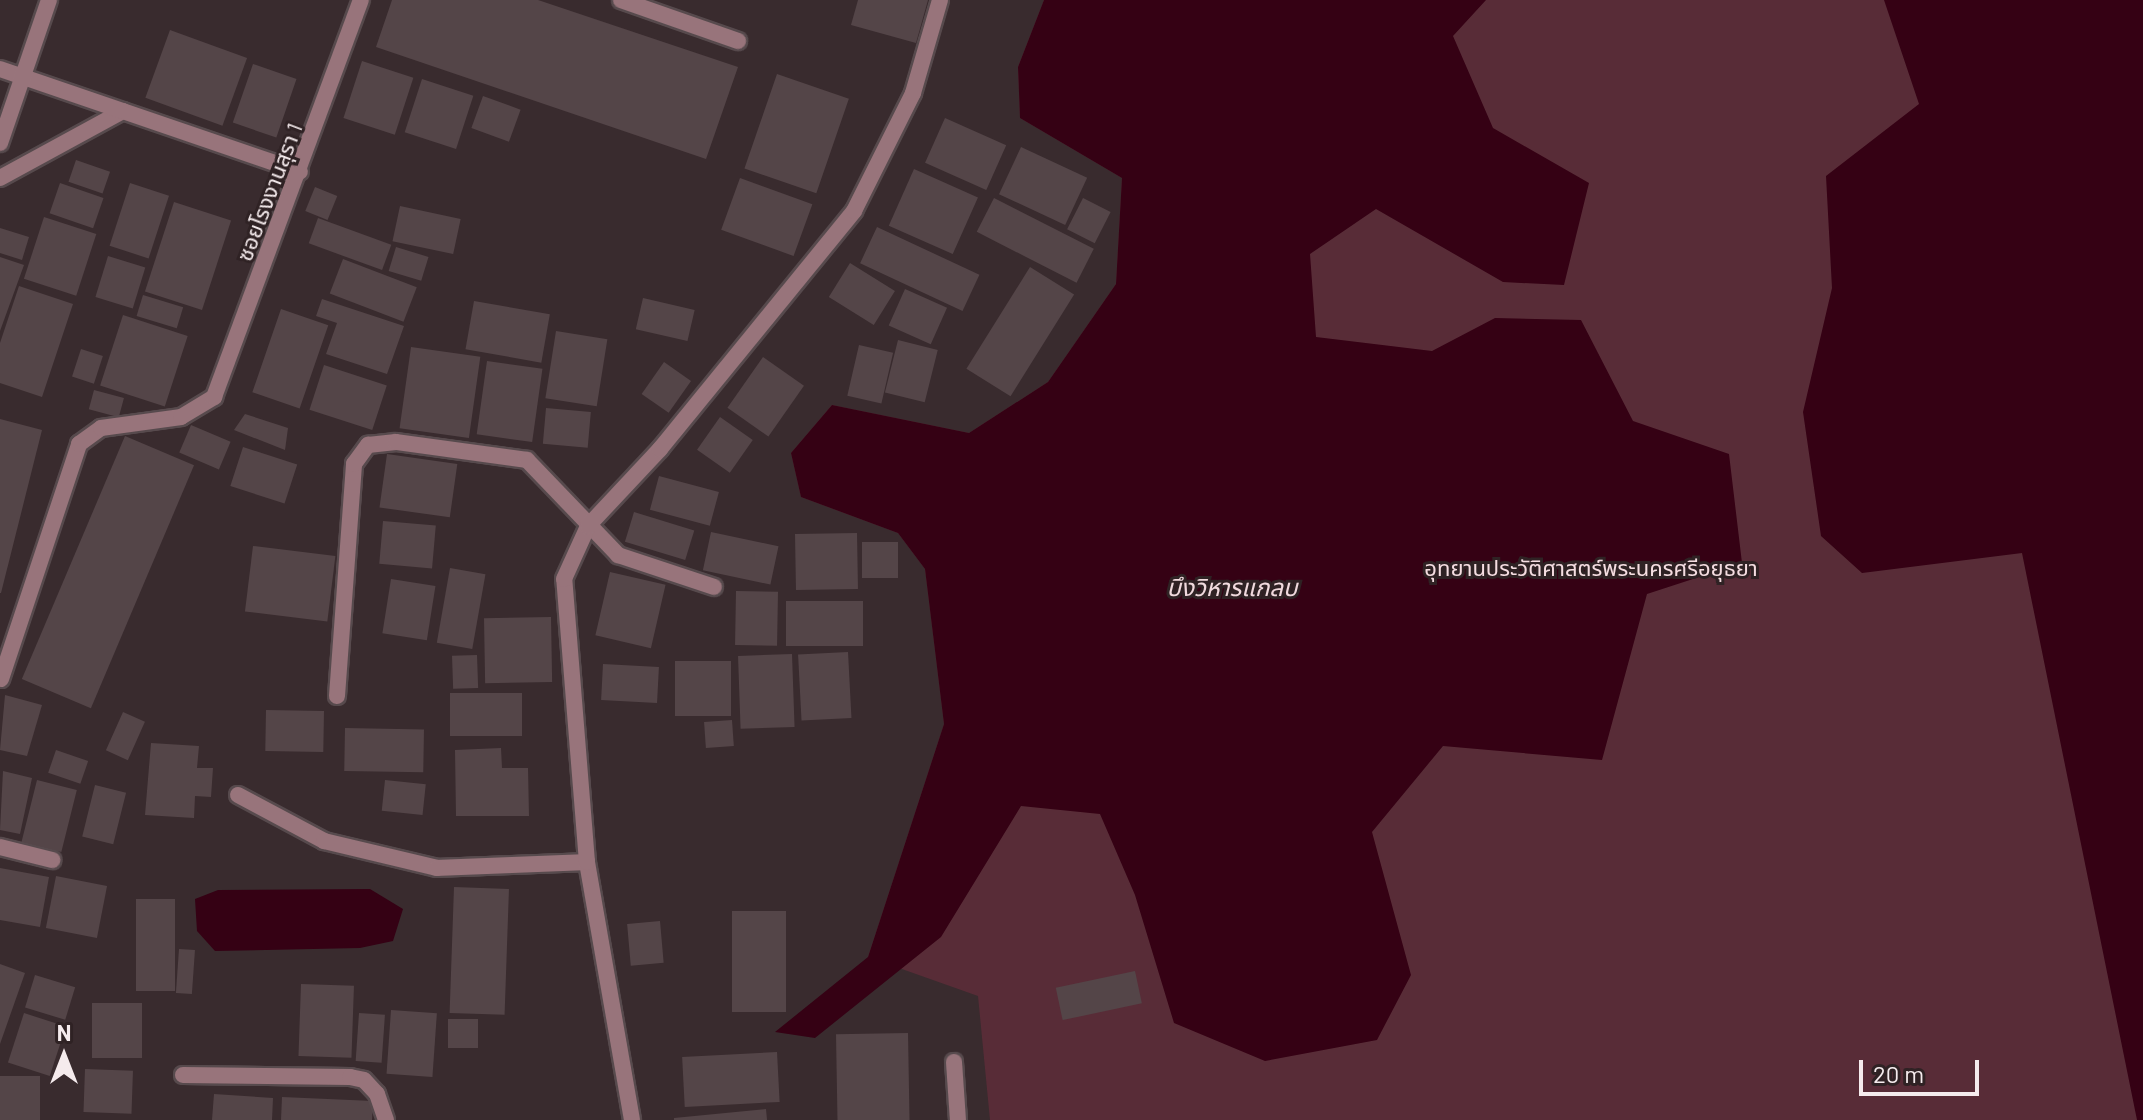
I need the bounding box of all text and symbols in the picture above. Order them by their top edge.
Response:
street label: ซอยโรงงานสุรา 1 [231,119,307,265]
park label: อุทยานประวัติศาสตร์พระนครศรีอยุธยา [1424,555,1758,581]
water label: บึงวิหารแกลบ [1167,573,1297,601]
north arrow [24,1016,104,1096]
text: N [57,1019,71,1045]
scale bar [1863,1044,1983,1094]
text: 20 m [1873,1059,1924,1088]

